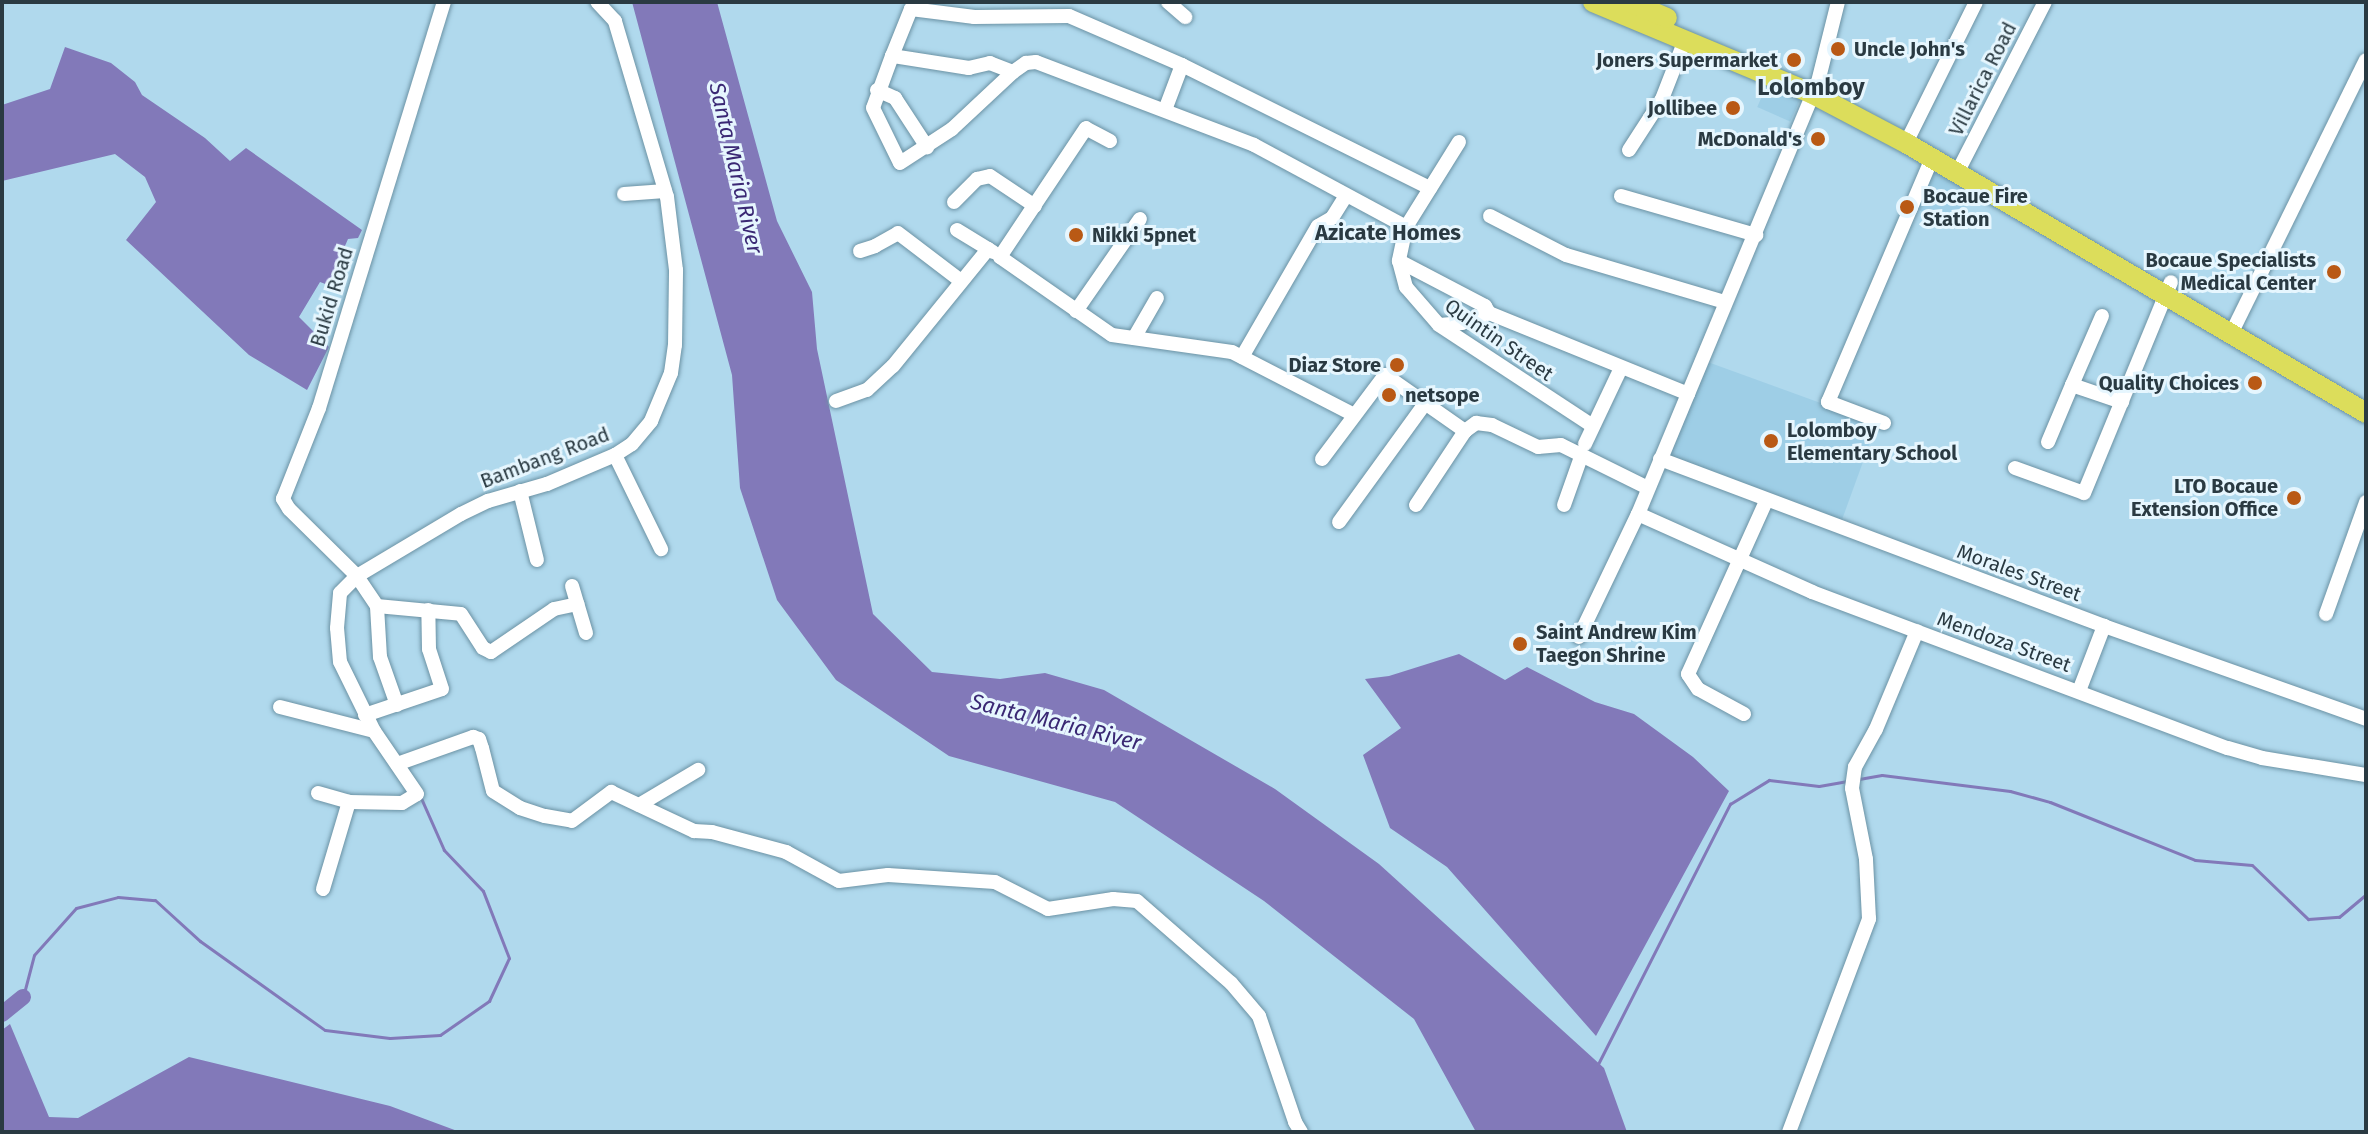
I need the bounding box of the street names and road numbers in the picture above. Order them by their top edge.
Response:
street label: Villarica Road [1944,18,2022,140]
street label: Bukid Road [305,244,359,350]
street label: Quintin Street [1440,294,1558,386]
street label: Bambang Road [477,422,613,494]
street label: Morales Street [1954,539,2084,607]
street label: Mendoza Street [1934,607,2074,677]

